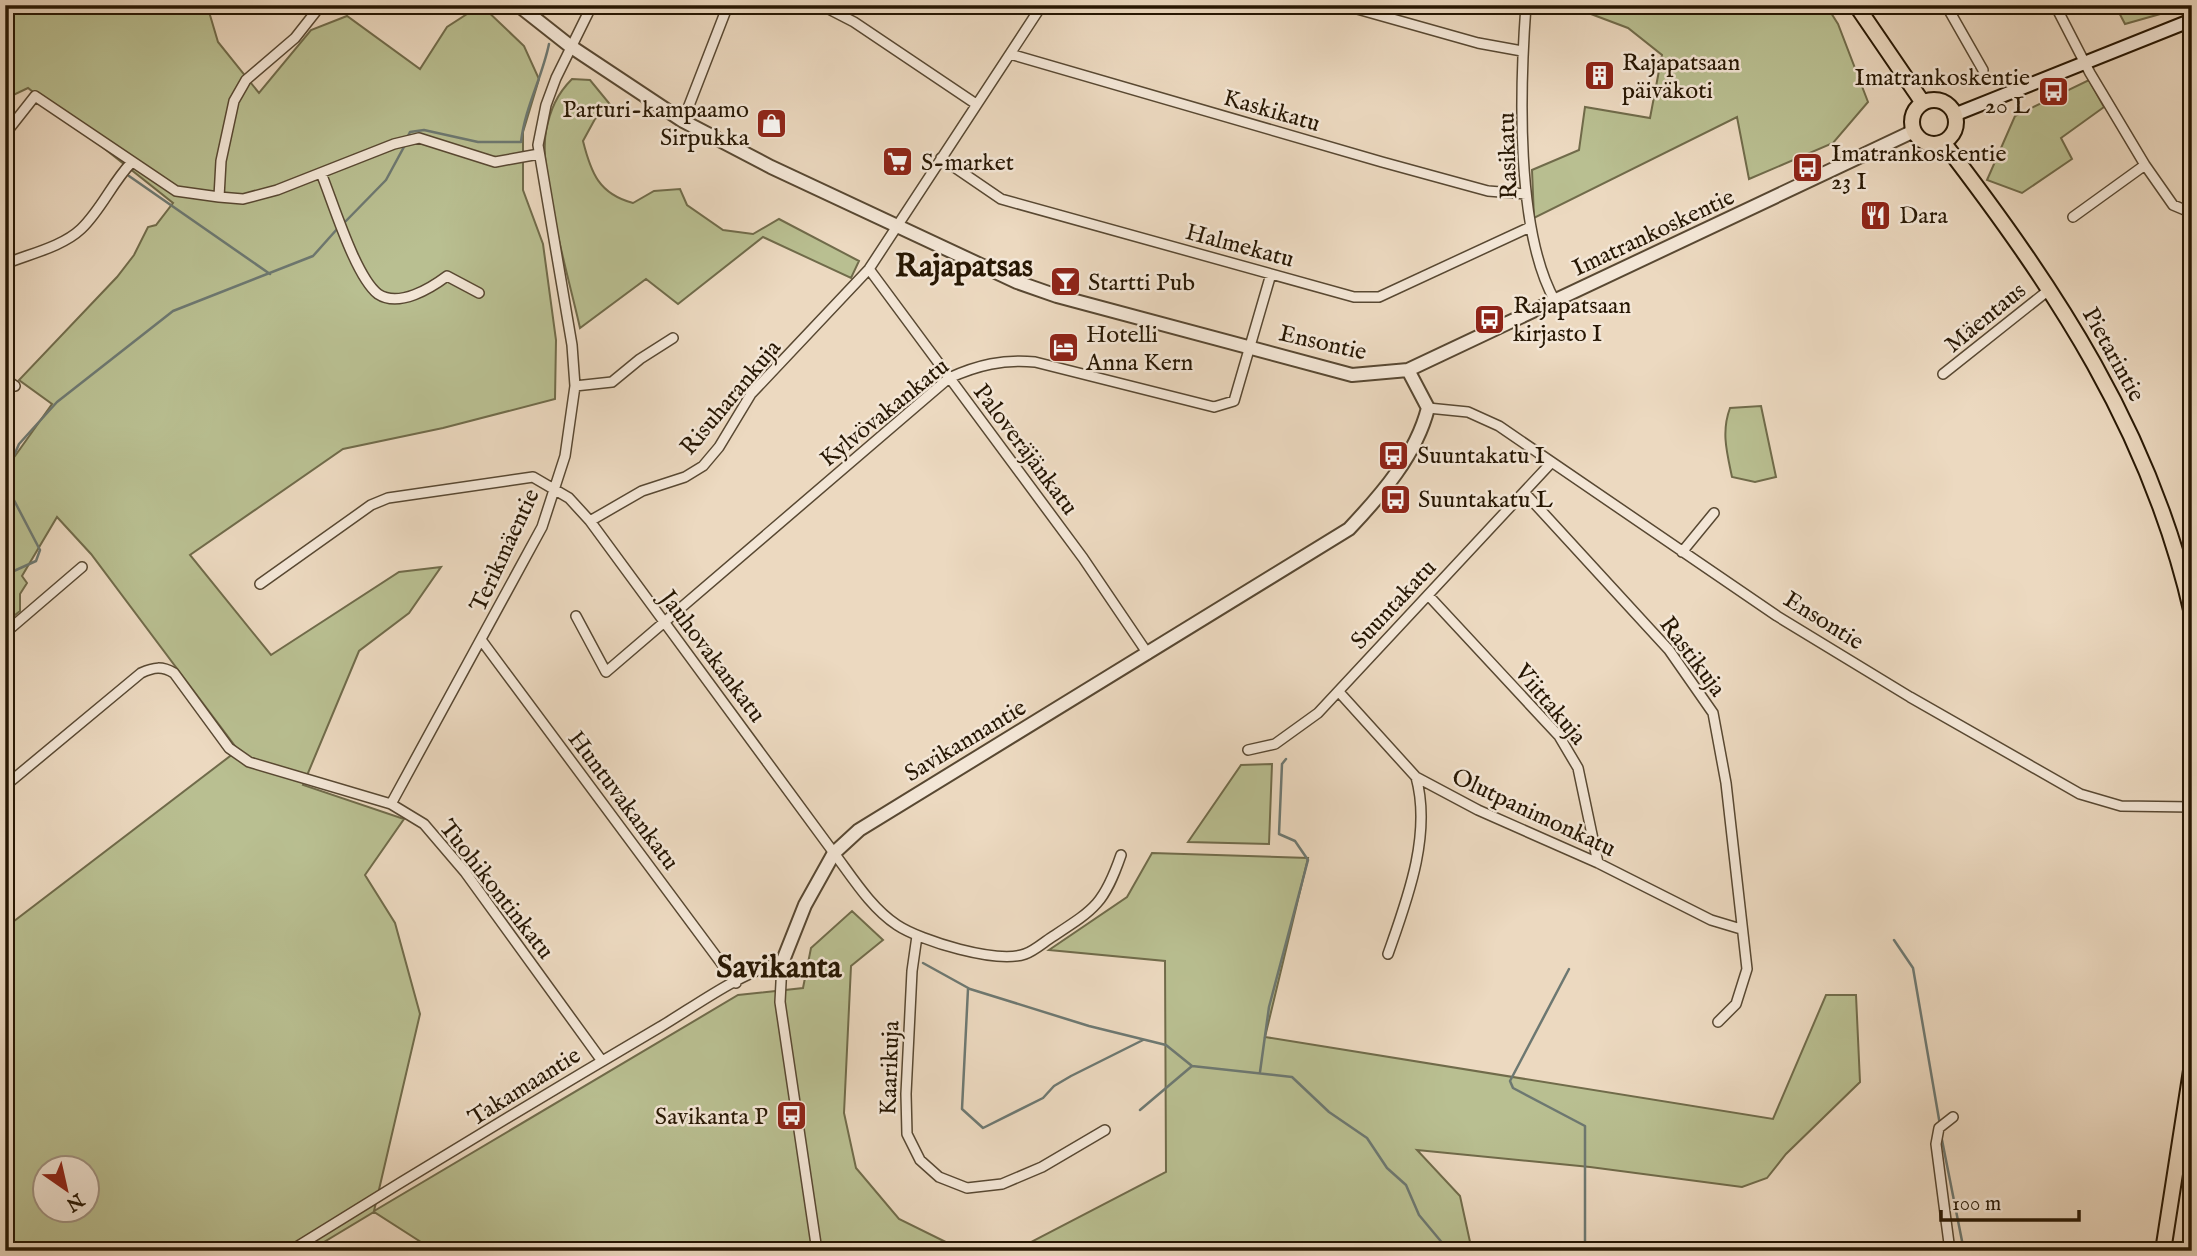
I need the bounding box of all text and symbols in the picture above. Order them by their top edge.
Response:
place label: Rajapatsaan päiväkoti [1622,48,1740,107]
building icon: Rajapatsaan päiväkoti [1582,59,1616,93]
place label: Imatrankoskentie 20 L [1855,63,2031,122]
bus stop icon: Imatrankoskentie 20 L [2036,74,2070,108]
street label: Kaskikatu [1220,83,1324,140]
place label: Parturi-kampaamo Sirpukka [562,95,750,154]
shop icon: Parturi-kampaamo Sirpukka [755,106,789,140]
street label: Rasikatu [1491,112,1526,200]
place label: Imatrankoskentie 23 I [1831,139,2006,198]
supermarket icon: S-market [881,145,915,179]
place label: S-market [921,148,1014,179]
bus stop icon: Imatrankoskentie 23 I [1791,150,1825,184]
street label: Imatrankoskentie [1568,182,1740,284]
restaurant icon: Dara [1859,198,1893,232]
place label: Dara [1899,201,1948,232]
street label: Halmekatu [1182,217,1297,276]
district label: Rajapatsas [895,247,1033,288]
bar icon: Startti Pub [1048,265,1082,299]
place label: Startti Pub [1088,268,1195,299]
street label: Mäentaus [1939,276,2033,360]
place label: Rajapatsaan kirjasto I [1513,291,1631,350]
bus stop icon: Rajapatsaan kirjasto I [1473,302,1507,336]
street label: Pietarintie [2074,302,2151,407]
street label: Ensontie [1276,318,1370,369]
place label: Hotelli Anna Kern [1085,320,1194,379]
hotel icon: Hotelli Anna Kern [1046,331,1080,365]
street label: Risuharankuja [674,333,789,462]
street label: Kylvövakankatu [814,352,956,475]
street label: Paloveräjänkatu [965,378,1084,522]
bus stop icon: Suuntakatu I [1377,438,1411,472]
place label: Suuntakatu I [1417,441,1545,472]
bus stop icon: Suuntakatu L [1378,482,1412,516]
street label: Terikmäentie [463,484,547,617]
place label: Suuntakatu L [1418,485,1554,516]
street label: Suuntakatu [1344,553,1444,657]
street label: Jauhovakankatu [650,582,772,729]
street label: Ensontie [1777,585,1869,658]
street label: Rastikuja [1651,610,1733,704]
street label: Viittakuja [1506,657,1593,752]
street label: Savikannantie [899,693,1032,790]
street label: Huntuvakankatu [560,725,685,877]
street label: Olutpanimonkatu [1446,762,1620,865]
street label: Tuohikontinkatu [431,814,560,966]
district label: Savikanta [716,948,843,989]
street label: Kaarikuja [873,1020,908,1116]
street label: Takamaantie [463,1041,587,1134]
bus stop icon: Savikanta P [774,1099,808,1133]
place label: Savikanta P [655,1102,768,1133]
north arrow [32,1154,102,1224]
scale bar [1941,1179,2080,1223]
text: N [60,1186,89,1216]
text: 100 m [1952,1191,2001,1218]

